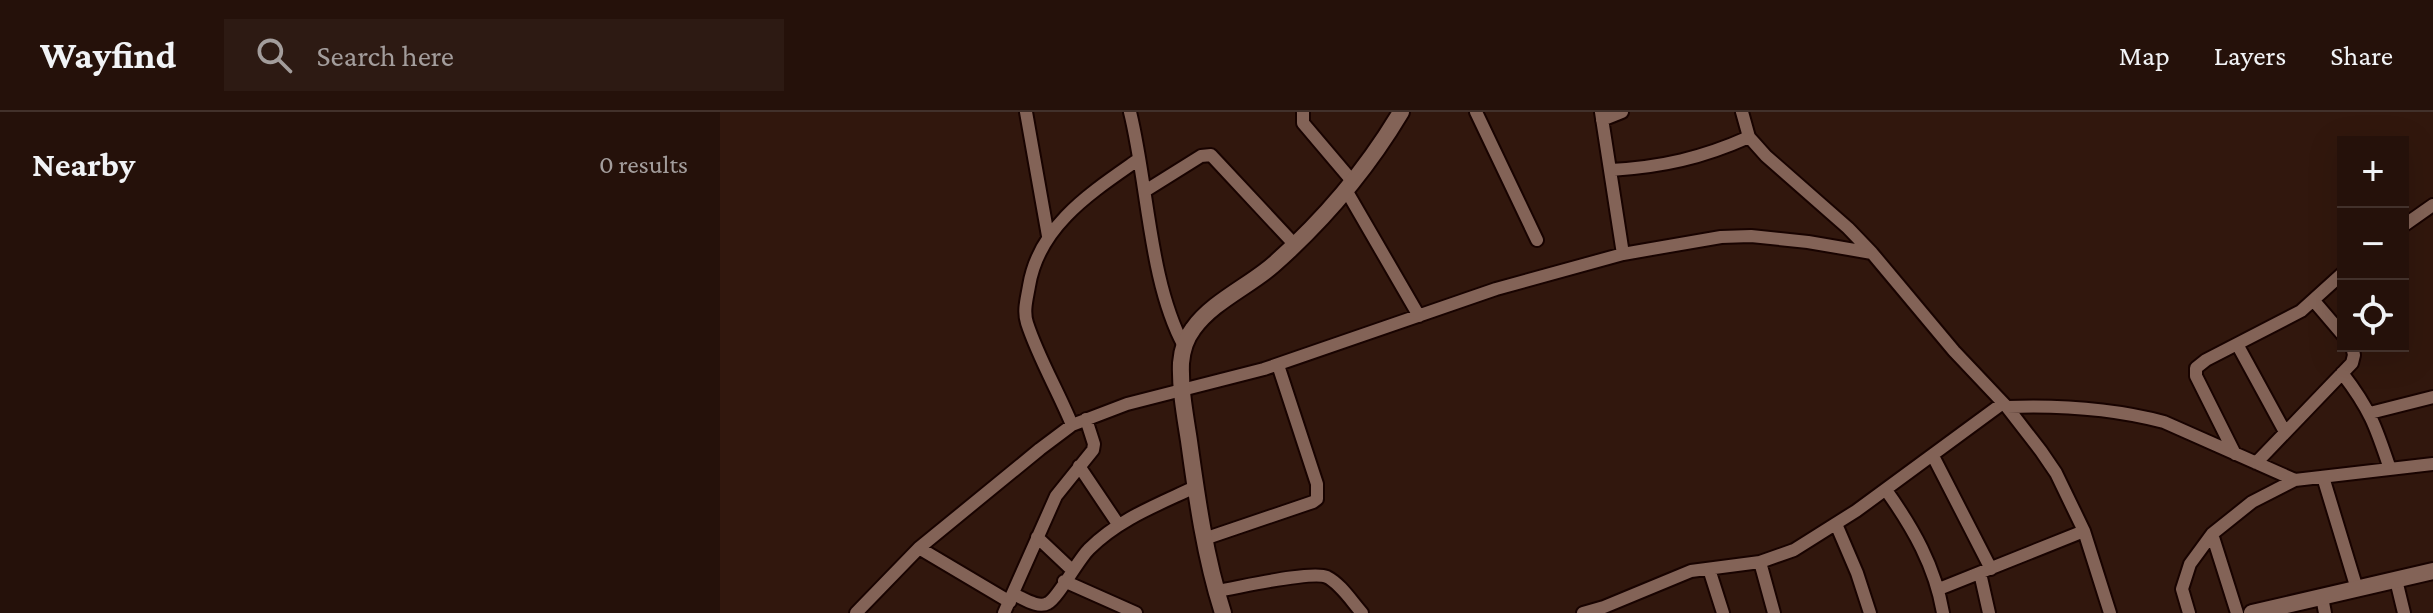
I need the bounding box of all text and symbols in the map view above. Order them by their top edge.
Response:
search box [224,19,784,91]
icon: search [252,33,296,77]
text: Wayfind [40,34,176,76]
text: Search here [316,39,454,72]
text: Map [2119,40,2170,71]
text: Layers [2214,40,2286,71]
text: Share [2330,40,2393,71]
map controls [2337,136,2409,352]
button: + [2337,136,2409,208]
text: Nearby [32,146,135,183]
text: 0 results [599,150,688,179]
button: − [2337,208,2409,280]
button: locate [2337,280,2409,352]

